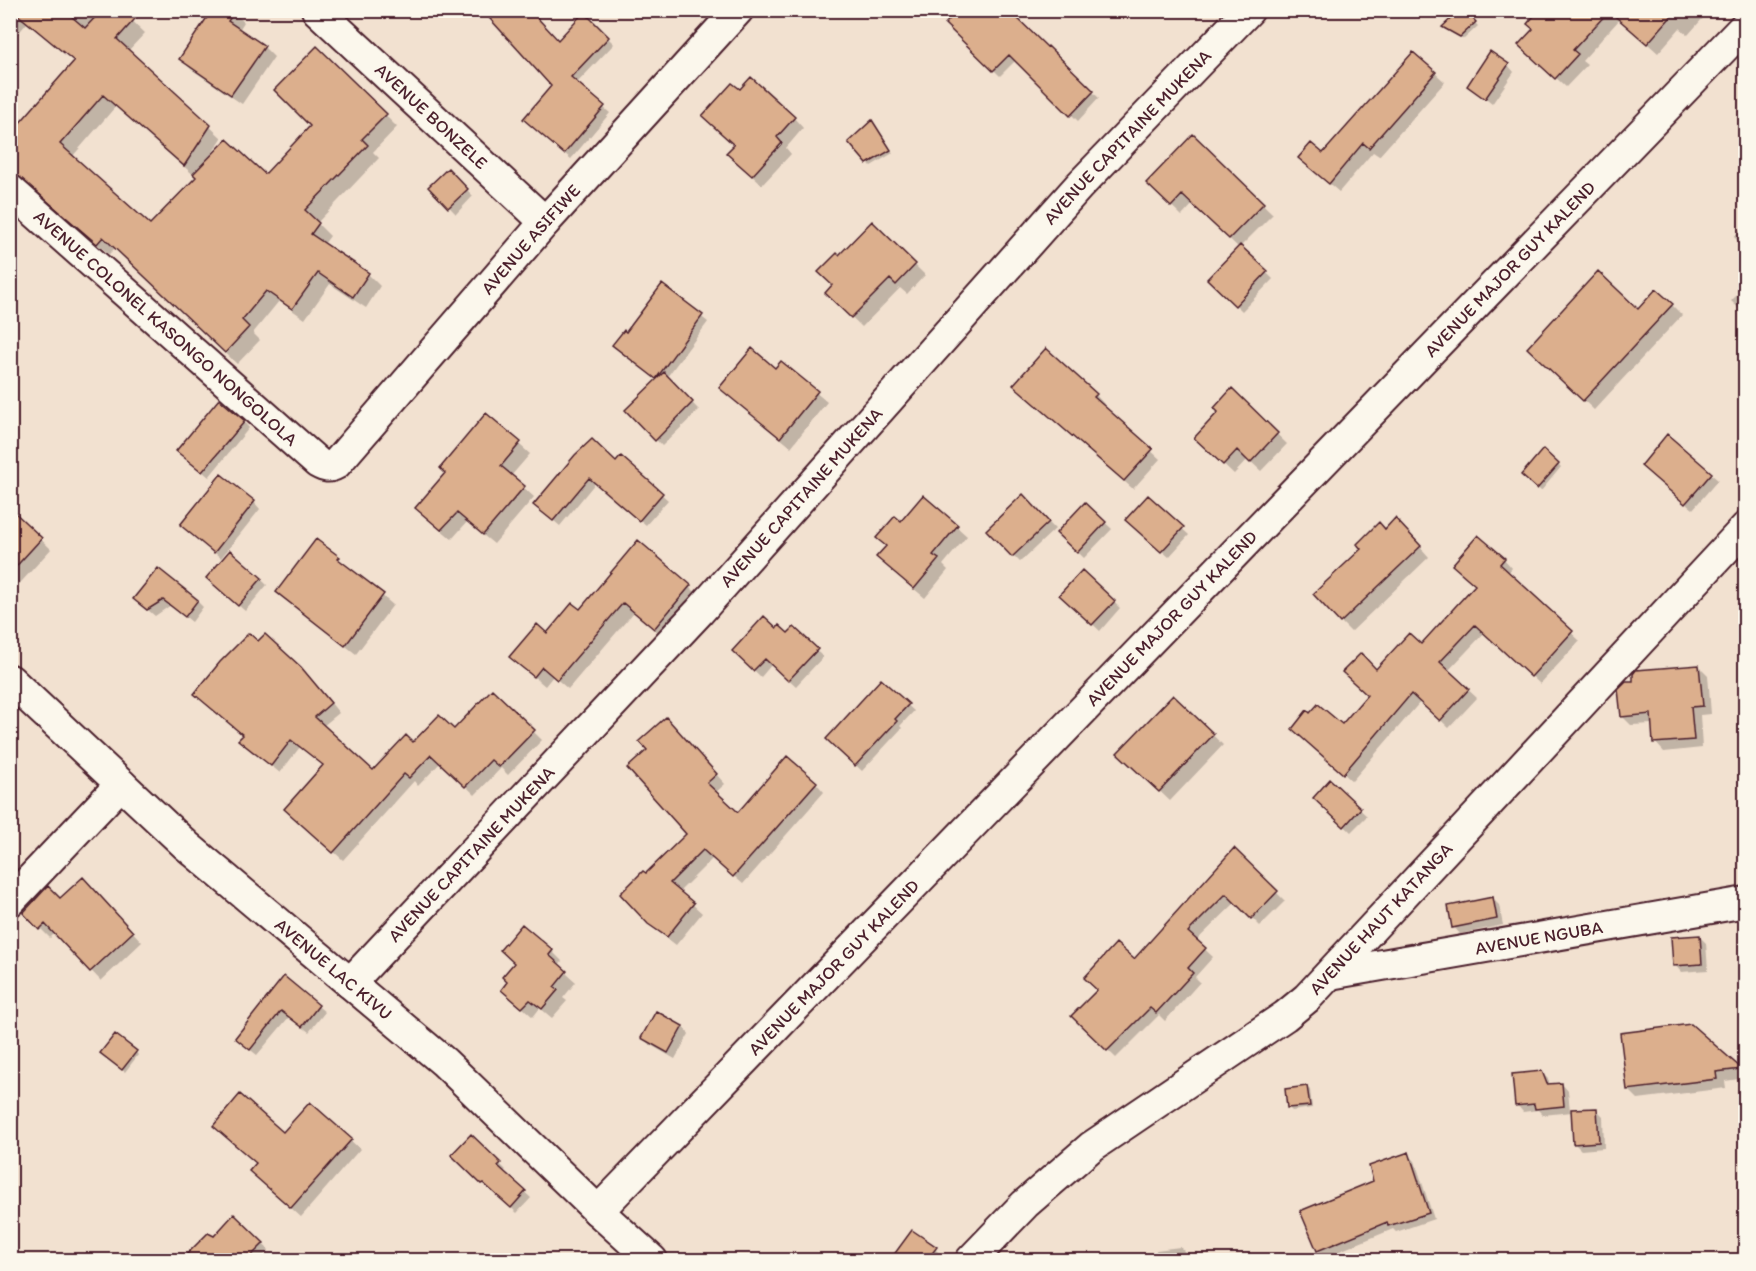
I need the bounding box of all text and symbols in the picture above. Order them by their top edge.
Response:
street label: AVENUE CAPITAINE MUKENA [1039,45,1216,229]
street label: AVENUE BONZELE [370,58,492,174]
street label: AVENUE MAJOR GUY KALEND [1420,176,1600,362]
street label: AVENUE ASIFIWE [476,180,585,299]
street label: AVENUE COLONEL KASONGO NONGOLOLA [29,205,302,451]
street label: AVENUE CAPITAINE MUKENA [715,403,888,592]
street label: AVENUE MAJOR GUY KALEND [1082,526,1262,711]
street label: AVENUE CAPITAINE MUKENA [383,761,560,947]
street label: AVENUE HAUT KATANGA [1305,838,1458,999]
street label: AVENUE MAJOR GUY KALEND [744,875,924,1060]
street label: AVENUE LAC KIVU [270,914,397,1025]
street label: AVENUE NGUBA [1473,916,1605,960]

